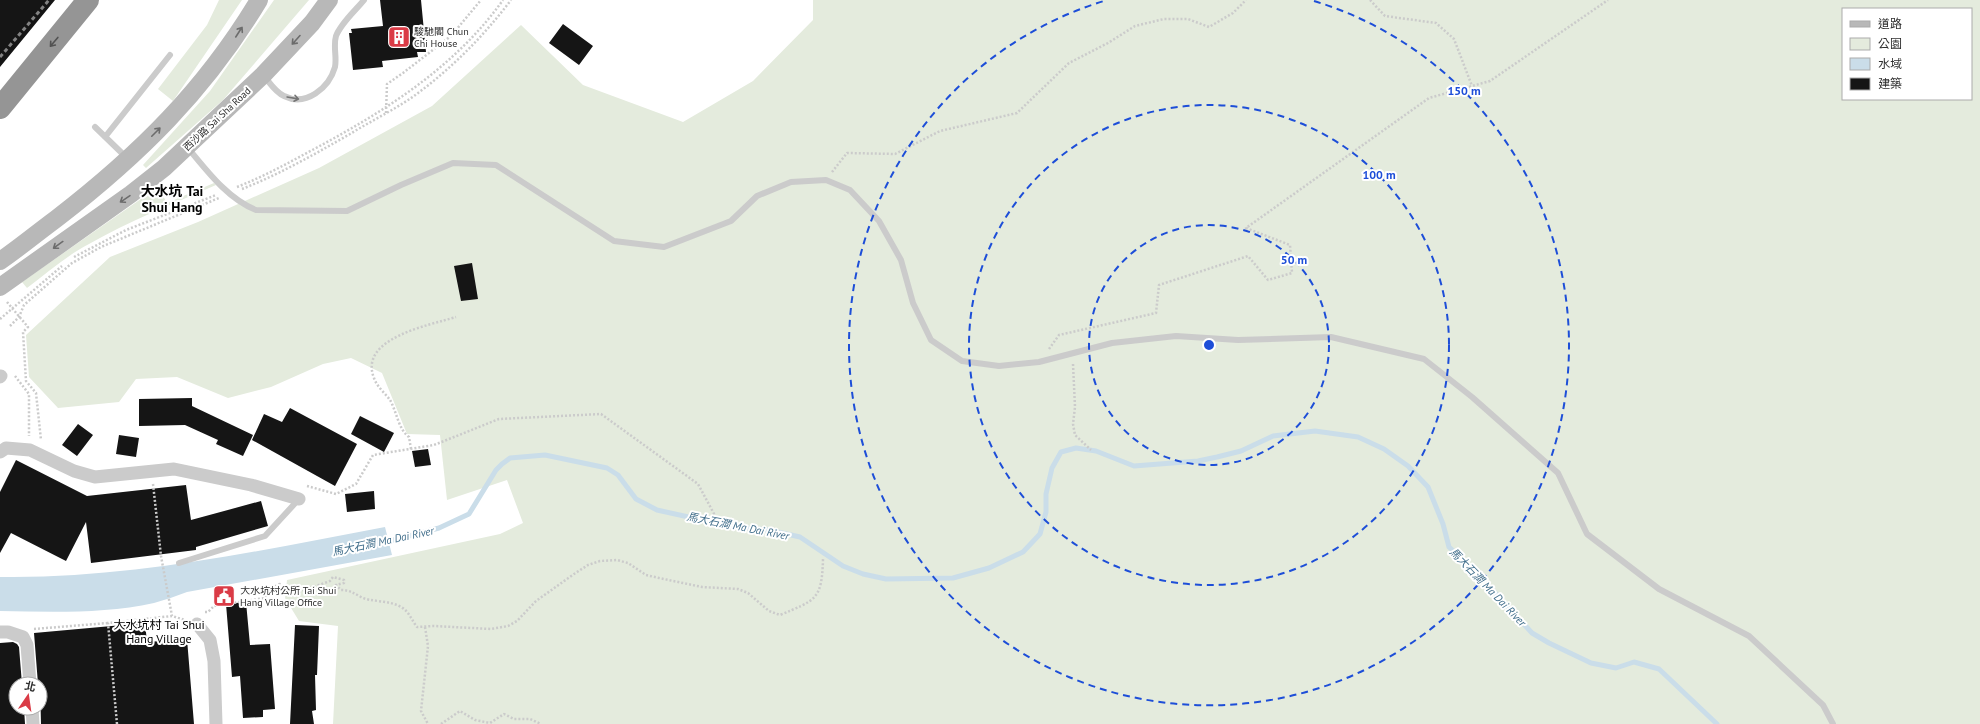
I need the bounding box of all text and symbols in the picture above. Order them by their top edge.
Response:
legend [1842,8,1972,100]
text: 道路 [1878,16,1902,31]
building icon: 駿馳閣 Chun Chi House [386,24,412,50]
place label: 駿馳閣 Chun Chi House [414,25,469,50]
one-way arrow [235,27,243,38]
one-way arrow [292,35,301,45]
one-way arrow [50,36,59,47]
text: 公園 [1878,36,1902,51]
text: 水域 [1878,56,1902,71]
text: 建築 [1878,76,1902,91]
text: 150 m [1447,83,1481,98]
street label: 西沙路 Sai Sha Road [180,84,254,154]
one-way arrow [286,94,299,102]
one-way arrow [152,127,161,137]
text: 100 m [1362,167,1396,182]
district label: 大水坑 Tai Shui Hang [141,182,204,216]
one-way arrow [119,195,131,203]
one-way arrow [52,241,63,249]
text: 50 m [1281,252,1307,267]
centre of rings [1202,338,1216,352]
water label: 馬大石澗 Ma Dai River [686,509,792,543]
water label: 馬大石澗 Ma Dai River [331,523,437,559]
water label: 馬大石澗 Ma Dai River [1447,545,1530,630]
public building icon: 大水坑村公所 Tai Shui Hang Village Office [211,583,237,609]
place label: 大水坑村公所 Tai Shui Hang Village Office [240,584,336,609]
district label: 大水坑村 Tai Shui Hang Village [113,617,205,646]
north arrow [8,676,48,716]
text: 北 [23,678,37,694]

